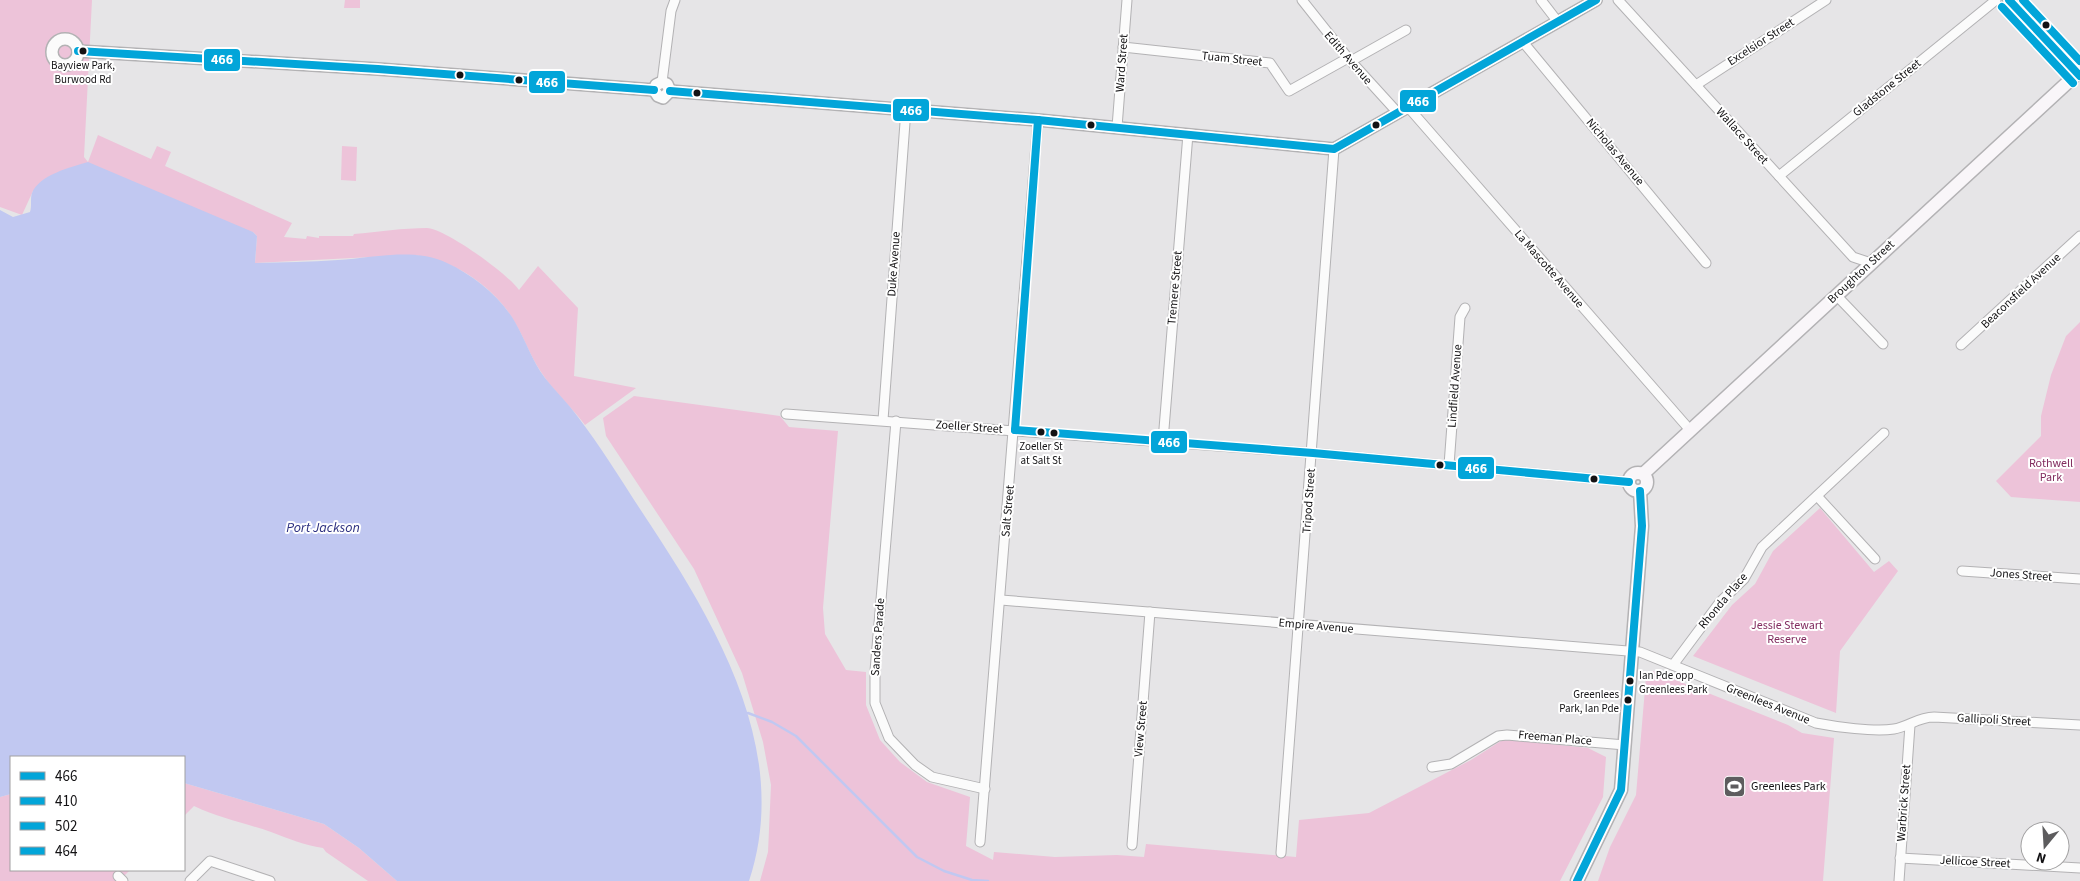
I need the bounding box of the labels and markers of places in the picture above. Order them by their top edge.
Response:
unlabelled marker [2041,20,2051,30]
marker: Bayview Park, Burwood Rd [78,46,88,56]
place label: Bayview Park, Burwood Rd [51,58,115,87]
unlabelled marker [455,70,465,80]
unlabelled marker [514,75,524,85]
unlabelled marker [692,88,702,98]
unlabelled marker [1086,120,1096,130]
unlabelled marker [1371,120,1381,130]
marker: Zoeller St at Salt St [1036,427,1046,437]
unlabelled marker [1049,428,1059,438]
place label: Zoeller St at Salt St [1019,439,1063,468]
unlabelled marker [1435,460,1445,470]
unlabelled marker [1589,474,1599,484]
place label: Ian Pde opp Greenlees Park [1639,668,1708,697]
marker: Ian Pde opp Greenlees Park [1625,676,1635,686]
place label: Greenlees Park, Ian Pde [1559,687,1620,716]
marker: Greenlees Park, Ian Pde [1623,695,1633,705]
sports icon: Greenlees Park [1723,774,1747,798]
place label: Greenlees Park [1751,778,1826,795]

